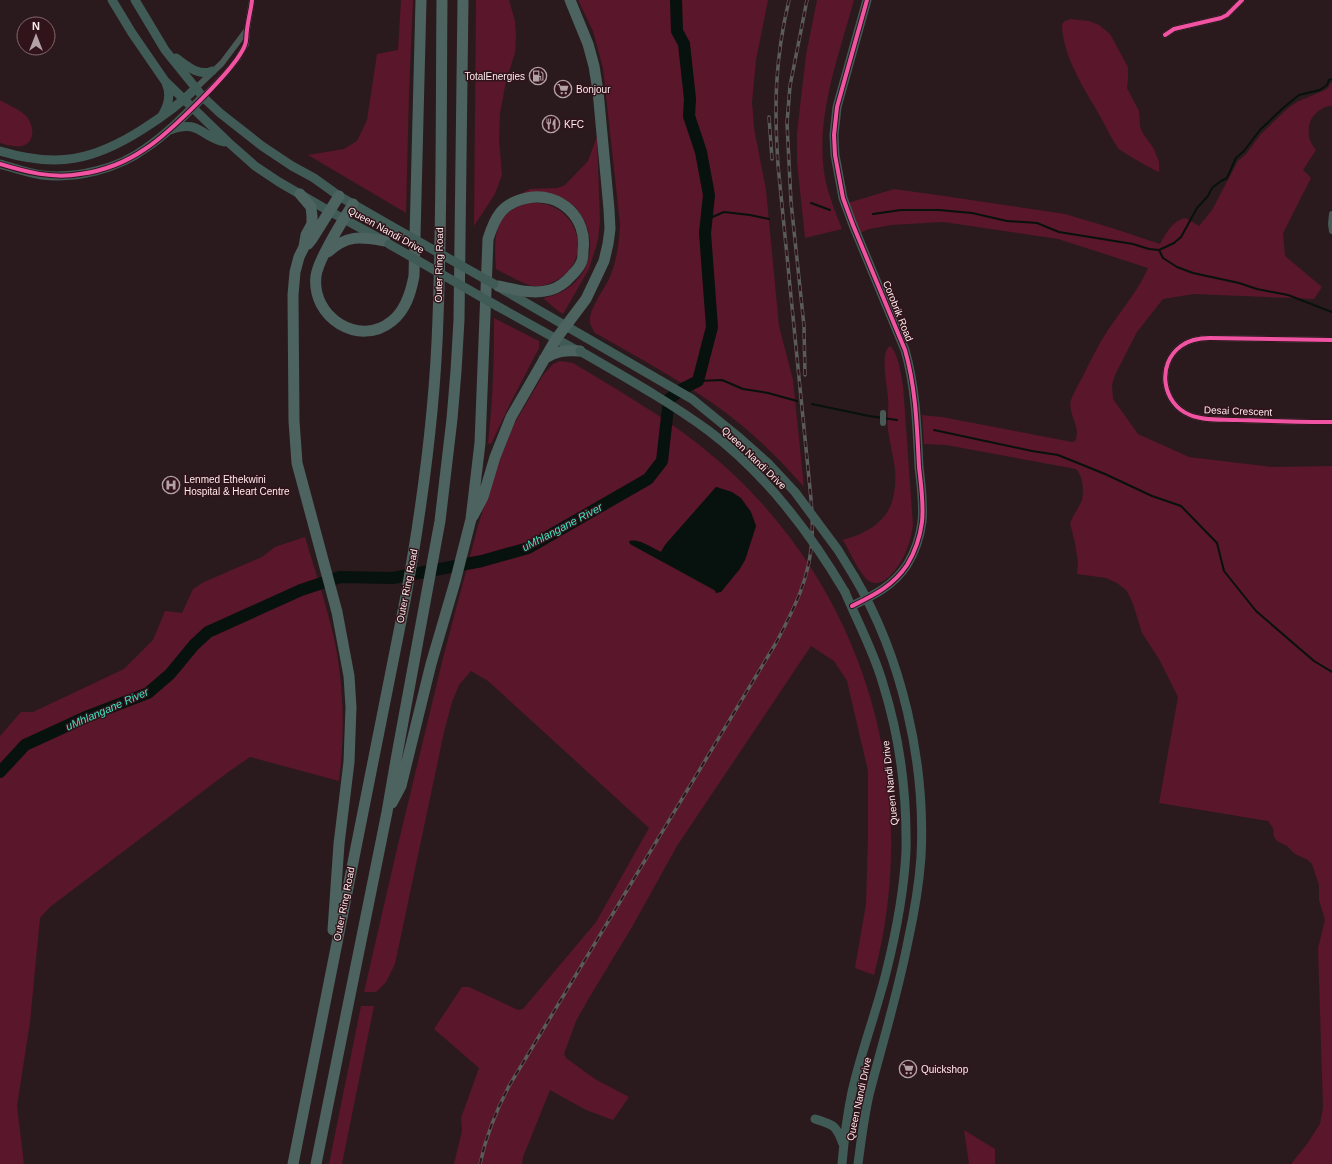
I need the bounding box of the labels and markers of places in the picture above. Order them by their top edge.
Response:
fuel station icon: TotalEnergies [528,66,548,86]
place label: TotalEnergies [464,71,525,82]
supermarket icon: Bonjour [553,79,573,99]
place label: Bonjour [576,84,611,95]
restaurant icon: KFC [541,114,561,134]
place label: KFC [564,119,584,130]
place label: Lenmed Ethekwini Hospital & Heart Centre [184,474,290,497]
hospital icon: Lenmed Ethekwini Hospital & Heart Centre [161,475,181,495]
supermarket icon: Quickshop [898,1059,918,1079]
place label: Quickshop [921,1064,969,1075]

